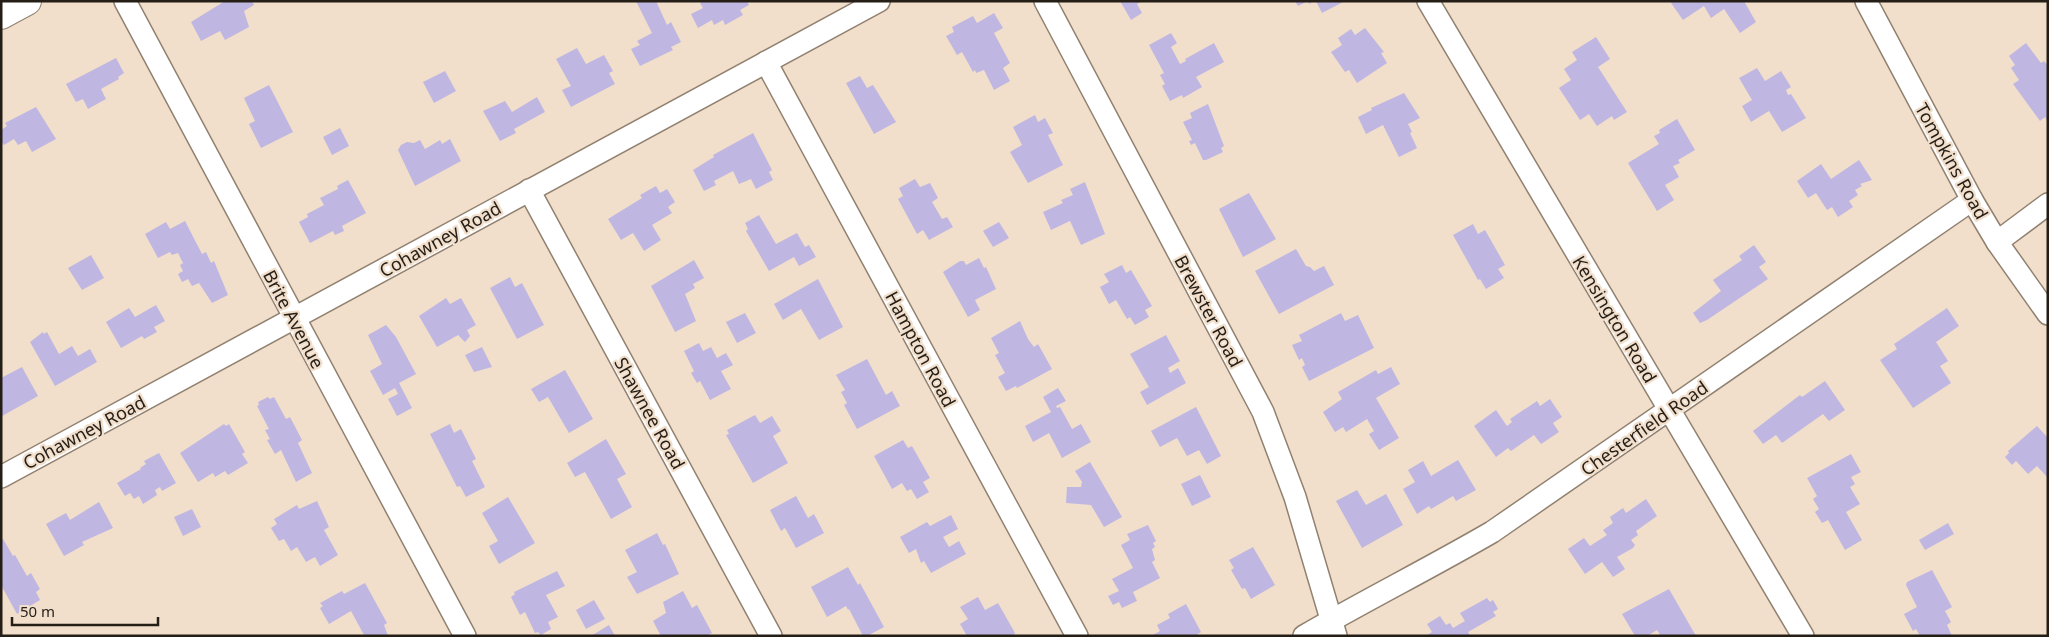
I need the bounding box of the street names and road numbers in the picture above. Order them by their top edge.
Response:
street label: Tompkins Road [1910,99,1994,223]
street label: Cohawney Road [375,196,505,282]
street label: Brewster Road [1169,251,1249,371]
street label: Kensington Road [1568,251,1662,387]
street label: Brite Avenue [258,266,330,372]
street label: Hampton Road [880,287,962,411]
street label: Shawnee Road [609,353,691,473]
street label: Chesterfield Road [1576,375,1712,481]
street label: Cohawney Road [18,390,150,474]

